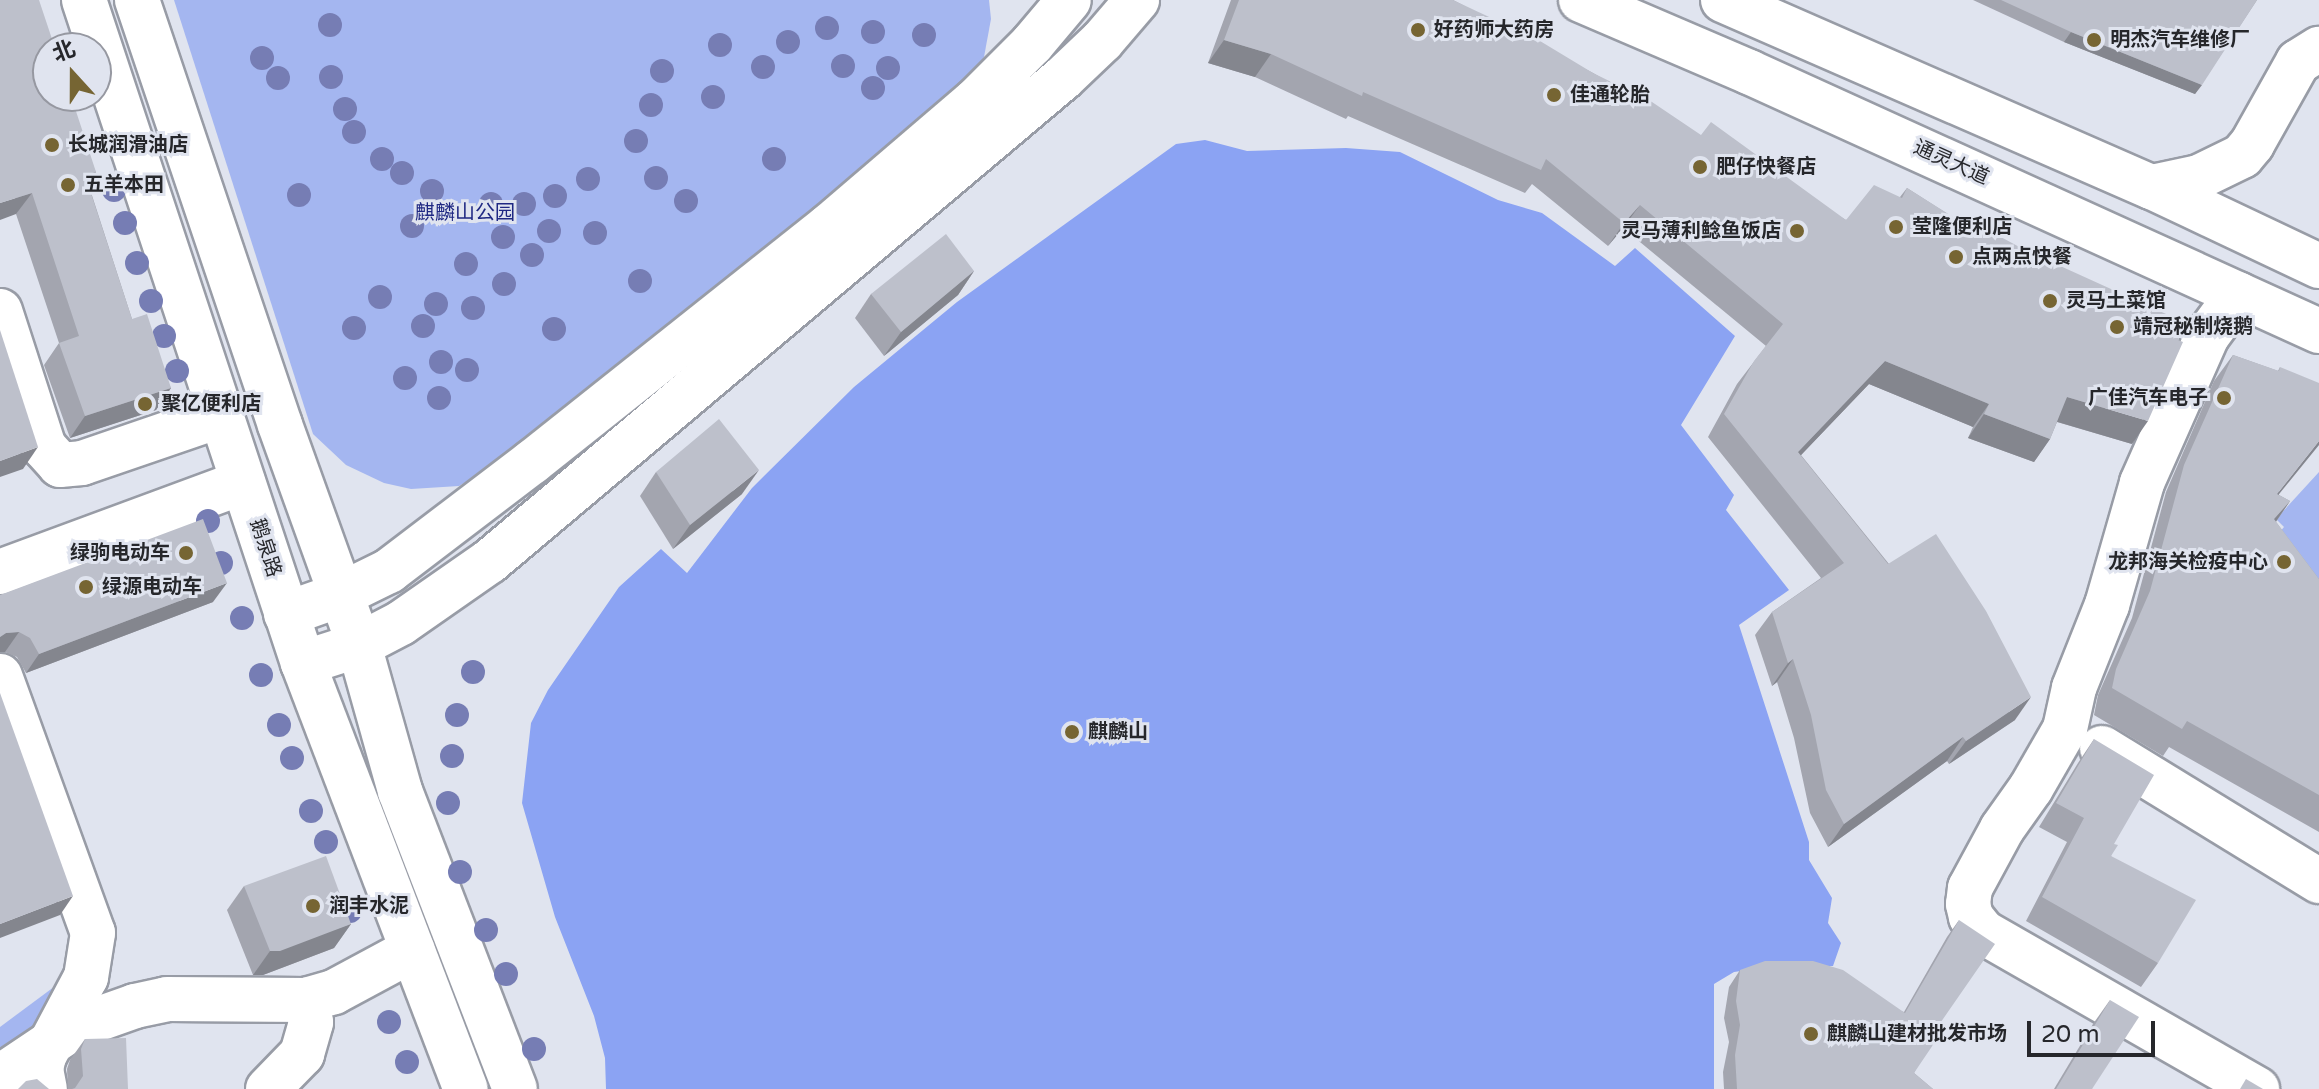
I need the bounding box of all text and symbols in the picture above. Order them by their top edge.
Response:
place label: 好药师大药房 [1434,18,1554,42]
marker: 好药师大药房 [1409,21,1427,39]
place label: 明杰汽车维修厂 [2110,28,2250,52]
marker: 明杰汽车维修厂 [2085,31,2103,49]
north arrow [32,32,112,112]
text: 北 [49,35,79,68]
place label: 佳通轮胎 [1570,83,1650,107]
marker: 佳通轮胎 [1545,86,1563,104]
place label: 长城润滑油店 [68,133,188,157]
marker: 长城润滑油店 [43,136,61,154]
street label: 通灵大道 [1910,136,1992,190]
place label: 肥仔快餐店 [1716,155,1816,179]
marker: 肥仔快餐店 [1691,158,1709,176]
place label: 五羊本田 [84,173,164,197]
marker: 五羊本田 [59,176,77,194]
park label: 麒麟山公园 [415,201,515,225]
place label: 莹隆便利店 [1912,215,2012,239]
marker: 莹隆便利店 [1887,218,1905,236]
place label: 灵马薄利鲶鱼饭店 [1621,219,1781,243]
marker: 灵马薄利鲶鱼饭店 [1788,222,1806,240]
place label: 点两点快餐 [1972,245,2072,269]
marker: 点两点快餐 [1947,248,1965,266]
place label: 灵马土菜馆 [2066,289,2166,313]
marker: 灵马土菜馆 [2041,292,2059,310]
place label: 靖冠秘制烧鹅 [2133,315,2253,339]
marker: 靖冠秘制烧鹅 [2108,318,2126,336]
place label: 广佳汽车电子 [2088,386,2208,410]
marker: 广佳汽车电子 [2215,389,2233,407]
place label: 聚亿便利店 [161,392,261,416]
marker: 聚亿便利店 [136,395,154,413]
street label: 鹅泉路 [244,516,286,580]
place label: 绿驹电动车 [70,541,170,565]
marker: 绿驹电动车 [177,544,195,562]
place label: 龙邦海关检疫中心 [2108,550,2268,574]
marker: 龙邦海关检疫中心 [2275,553,2293,571]
place label: 绿源电动车 [102,575,202,599]
marker: 绿源电动车 [77,578,95,596]
place label: 麒麟山 [1088,720,1148,744]
marker: 麒麟山 [1063,723,1081,741]
place label: 润丰水泥 [329,894,409,918]
marker: 润丰水泥 [304,897,322,915]
scale bar [2031,1005,2159,1055]
text: 20 m [2041,1020,2099,1049]
place label: 麒麟山建材批发市场 [1827,1022,2007,1046]
marker: 麒麟山建材批发市场 [1802,1025,1820,1043]

